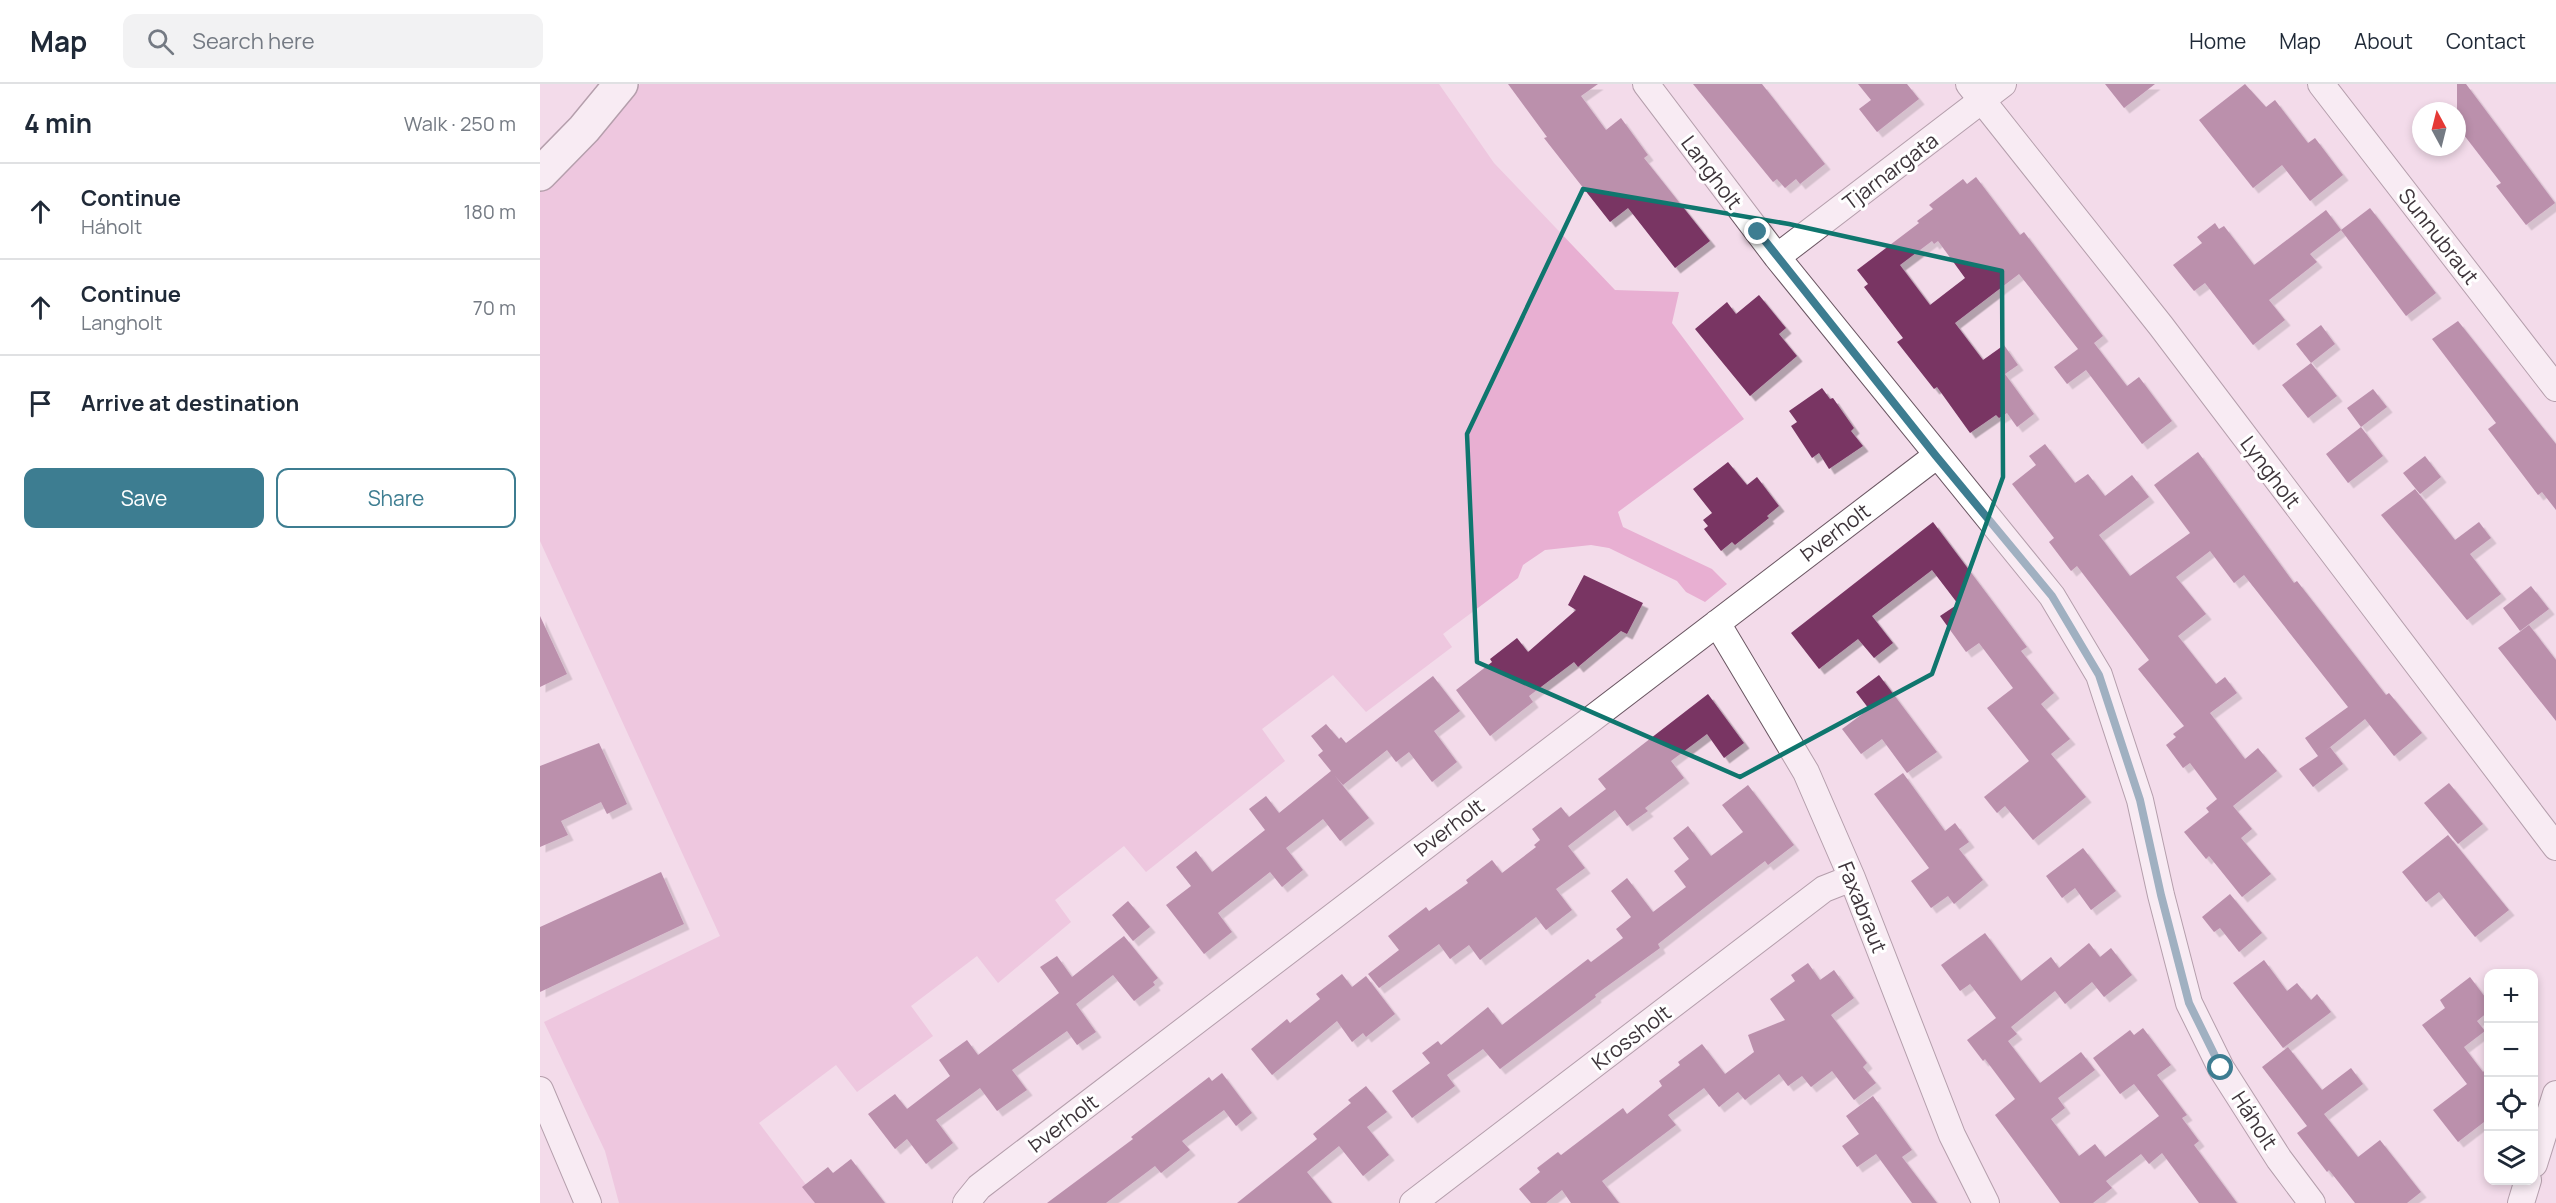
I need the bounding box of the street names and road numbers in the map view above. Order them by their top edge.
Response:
street label: Tjarnargata [1837,126,1943,216]
street label: Langholt [1675,129,1749,215]
street label: Sunnubraut [2393,182,2485,290]
street label: Lyngholt [2235,430,2307,514]
street label: Þverholt [1794,497,1876,567]
street label: Þverholt [1408,792,1490,862]
street label: Faxabraut [1832,857,1894,957]
street label: Krossholt [1586,998,1676,1076]
street label: Háholt [2226,1085,2284,1155]
street label: Þverholt [1022,1088,1104,1158]

